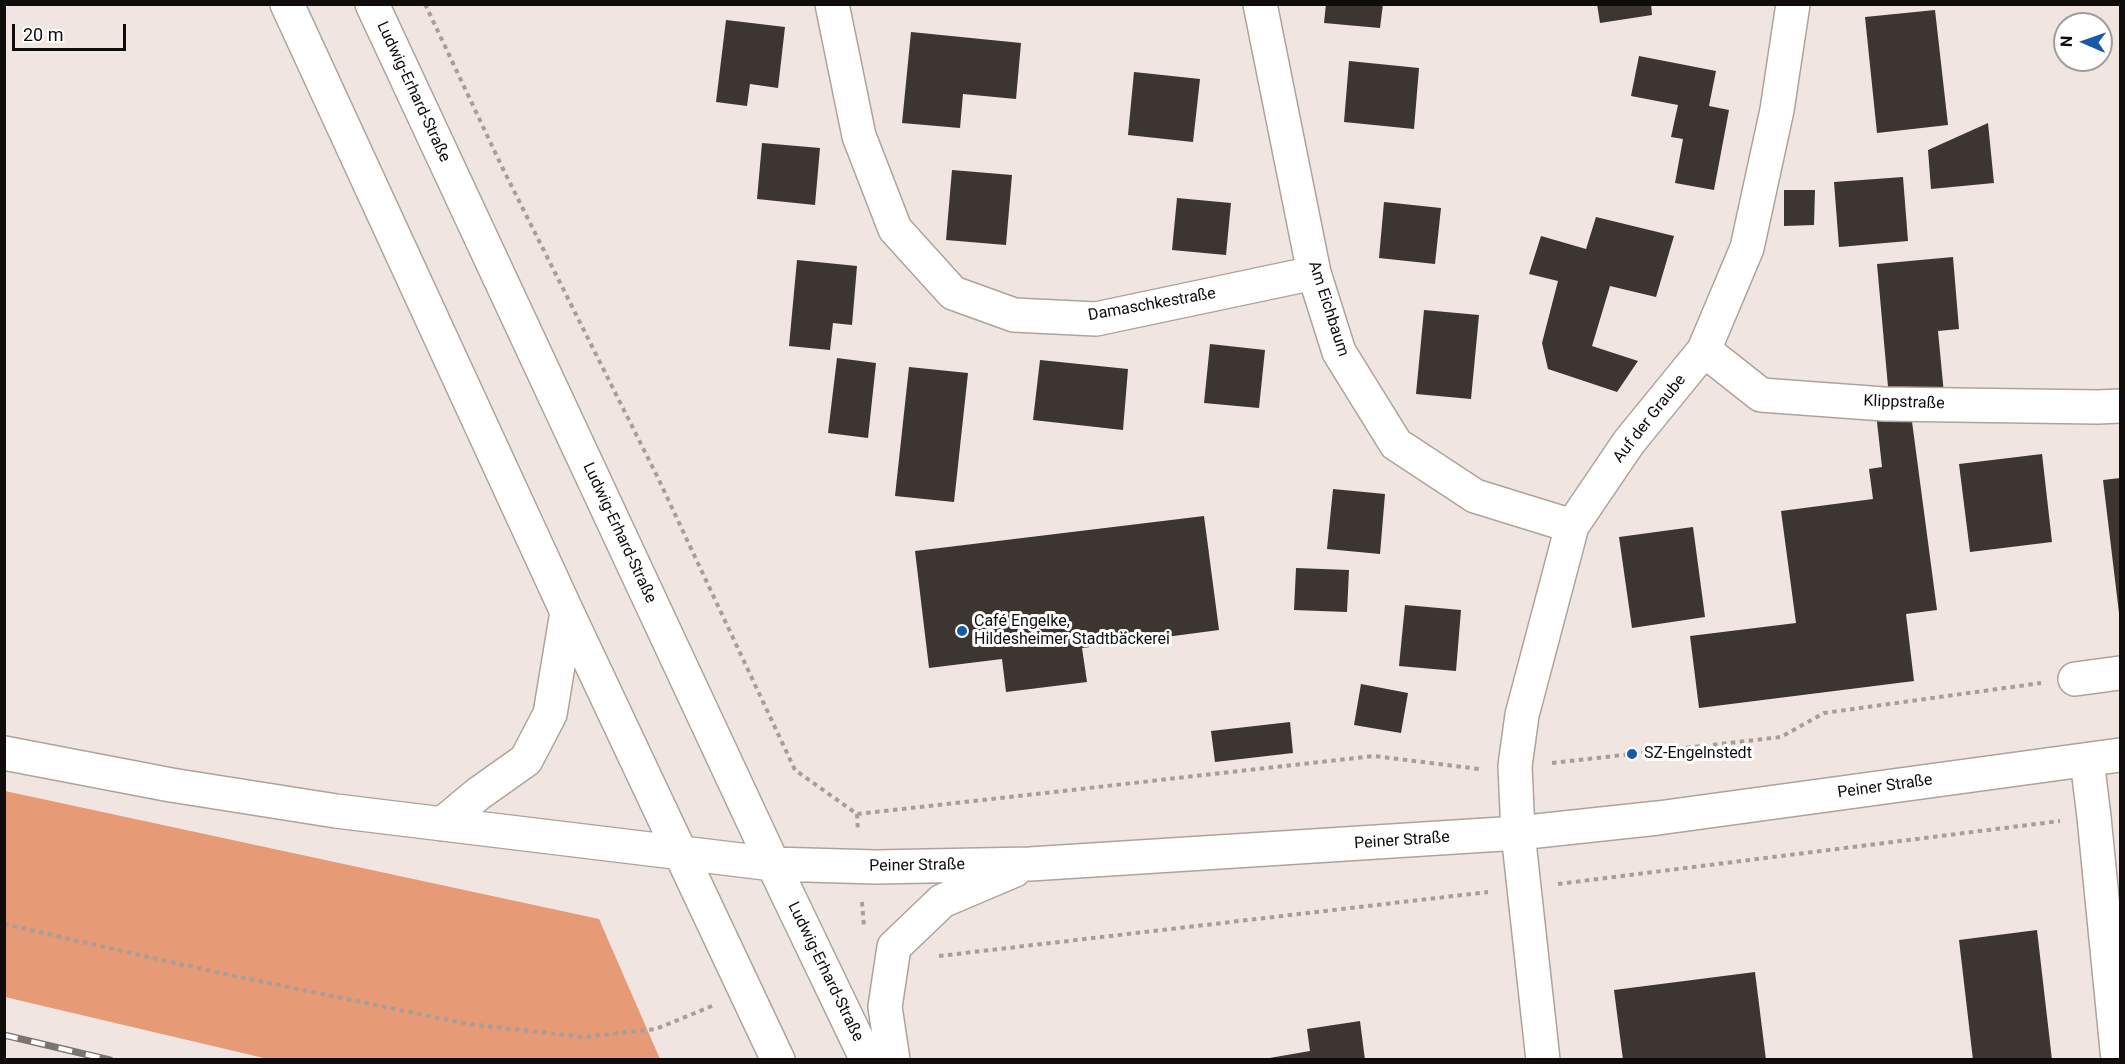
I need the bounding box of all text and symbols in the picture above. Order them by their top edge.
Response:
scale bar [15,12,129,50]
north arrow [2053,12,2113,72]
street label: Ludwig-Erhard-Straße [372,19,454,165]
text: 20 m [23,24,63,45]
text: N [2057,35,2076,47]
street label: Am Eichbaum [1304,259,1352,359]
street label: Damaschkestraße [1087,284,1217,326]
street label: Auf der Graube [1610,371,1690,467]
street label: Klippstraße [1863,392,1945,414]
street label: Ludwig-Erhard-Straße [578,460,660,606]
place label: Café Engelke, Hildesheimer Stadtbäckerei [974,612,1170,650]
marker: Café Engelke, Hildesheimer Stadtbäckerei [955,624,969,638]
place label: SZ-Engelnstedt [1644,744,1752,764]
marker: SZ-Engelnstedt [1625,747,1639,761]
street label: Peiner Straße [1836,771,1934,803]
street label: Peiner Straße [1354,828,1450,854]
street label: Peiner Straße [869,856,965,876]
street label: Ludwig-Erhard-Straße [783,899,867,1045]

